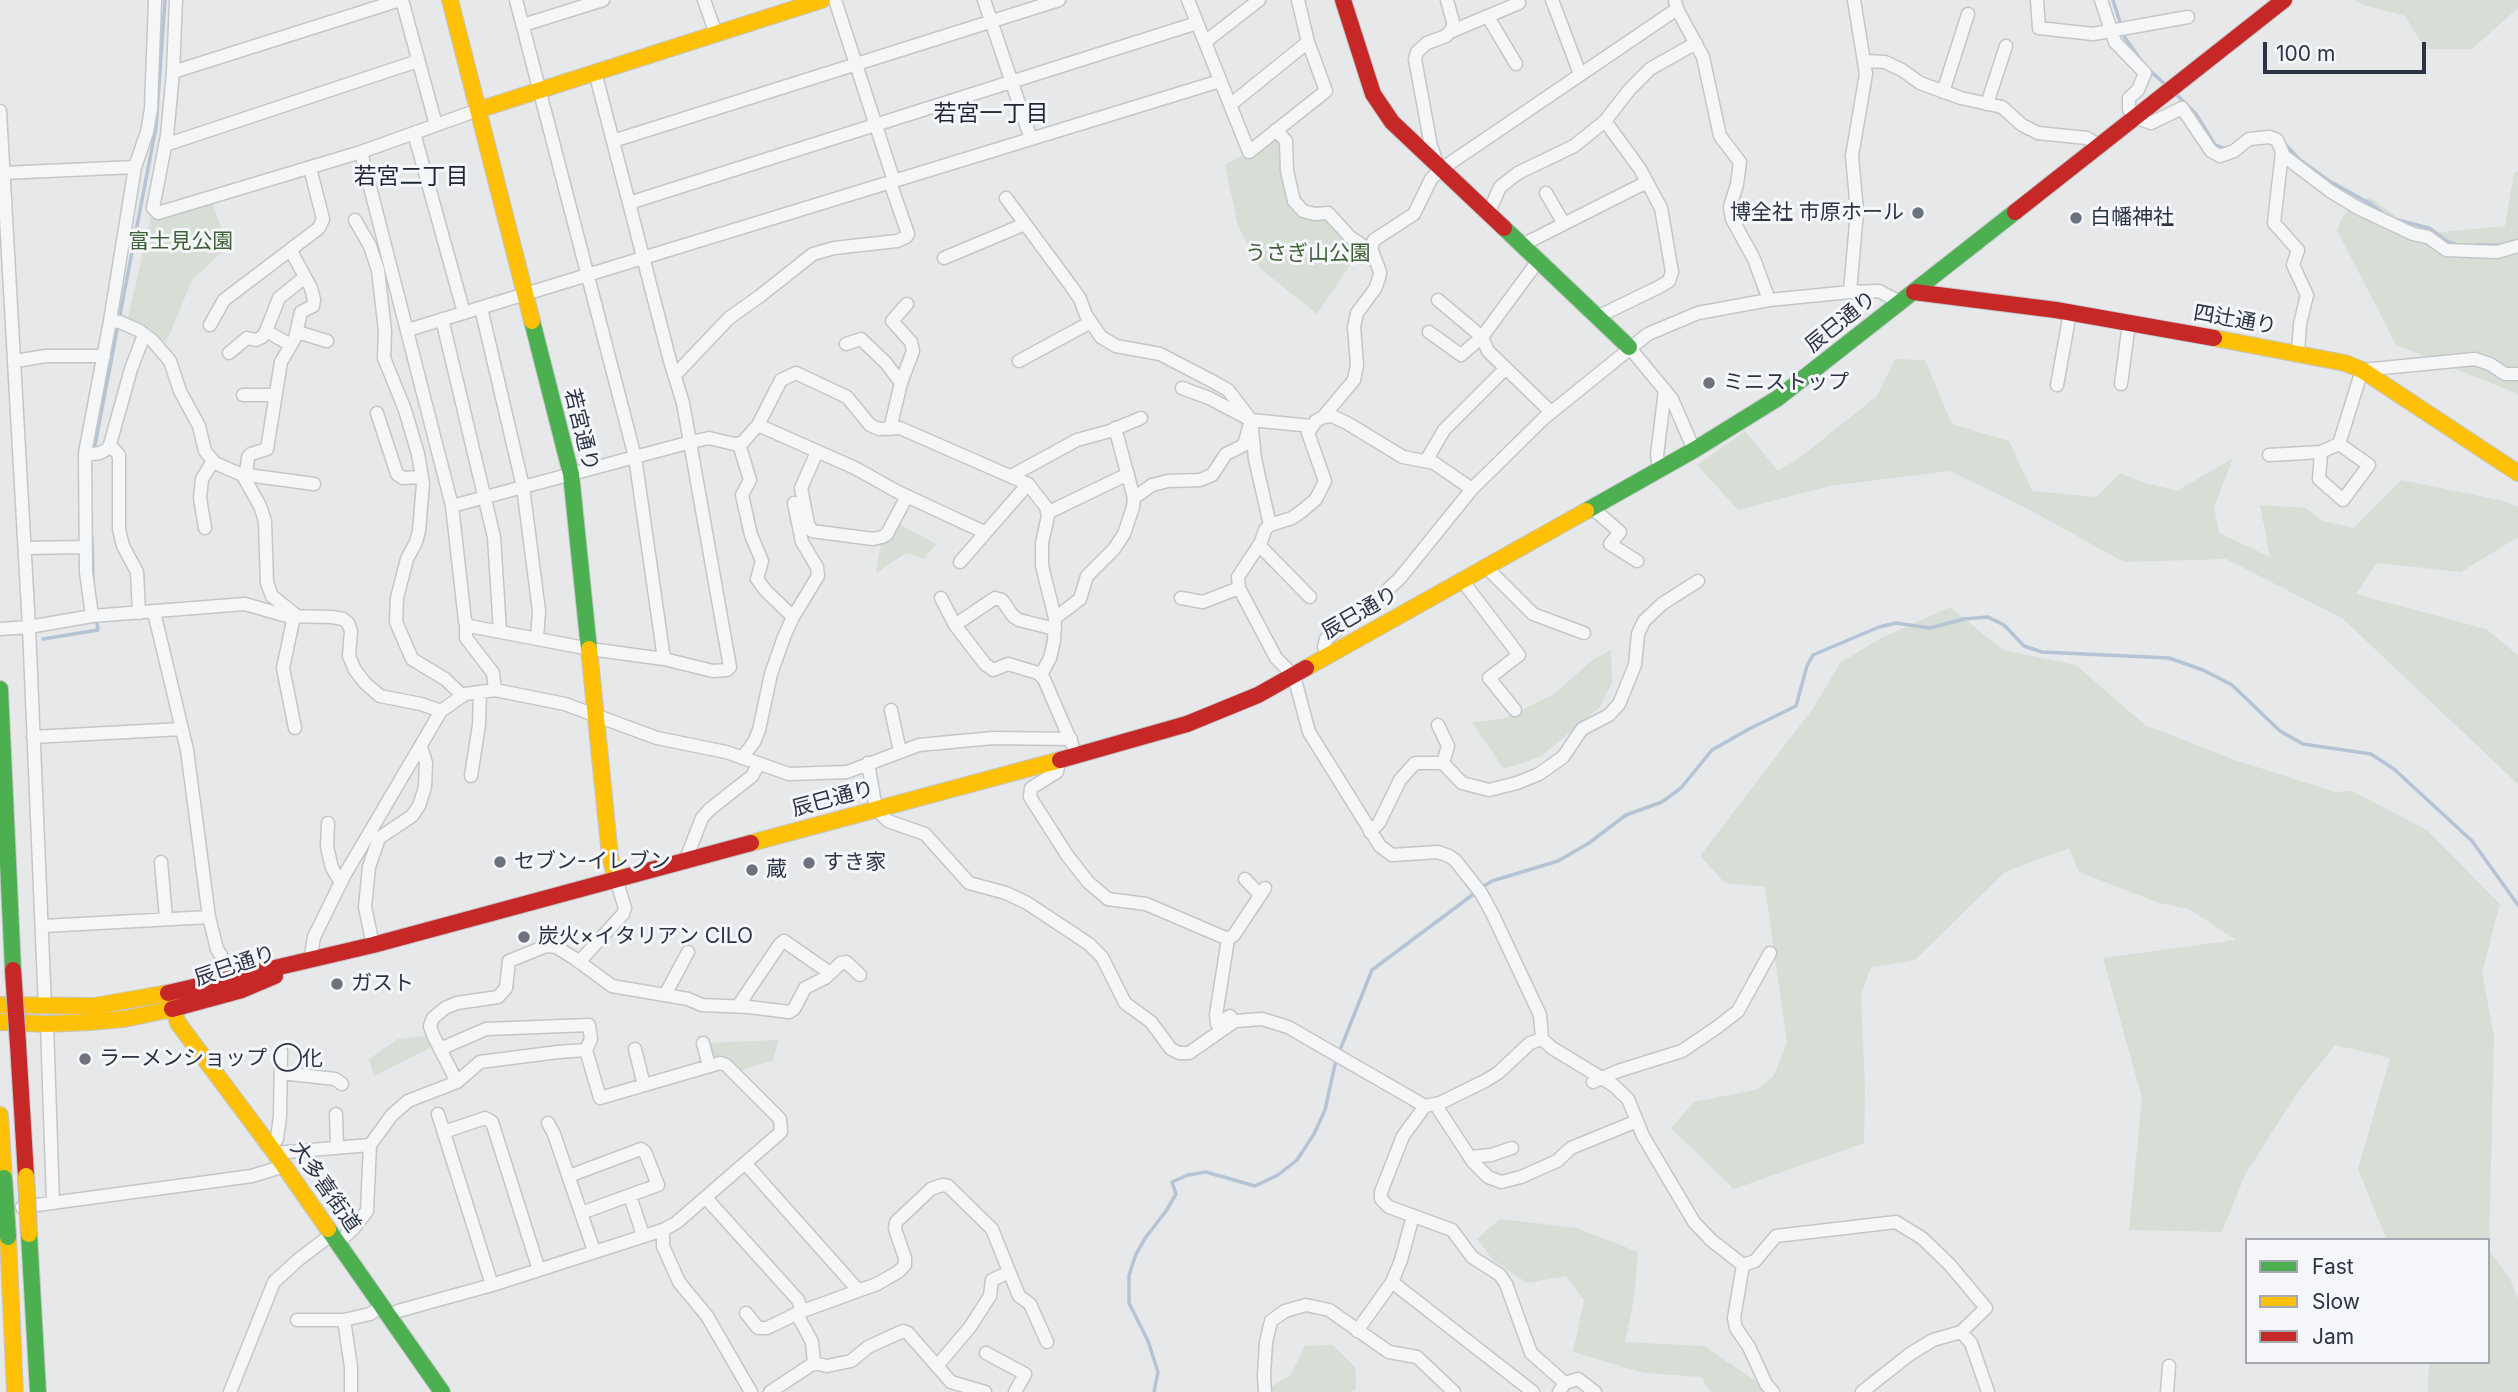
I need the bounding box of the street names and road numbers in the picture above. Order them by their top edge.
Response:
street label: 辰巳通り [1800,286,1882,358]
street label: 四辻通り [2191,300,2279,340]
street label: 若宮通り [559,386,603,474]
street label: 辰巳通り [1317,581,1403,645]
street label: 辰巳通り [789,776,877,822]
street label: 辰巳通り [191,940,279,992]
street label: 大多喜街道 [285,1137,365,1237]

